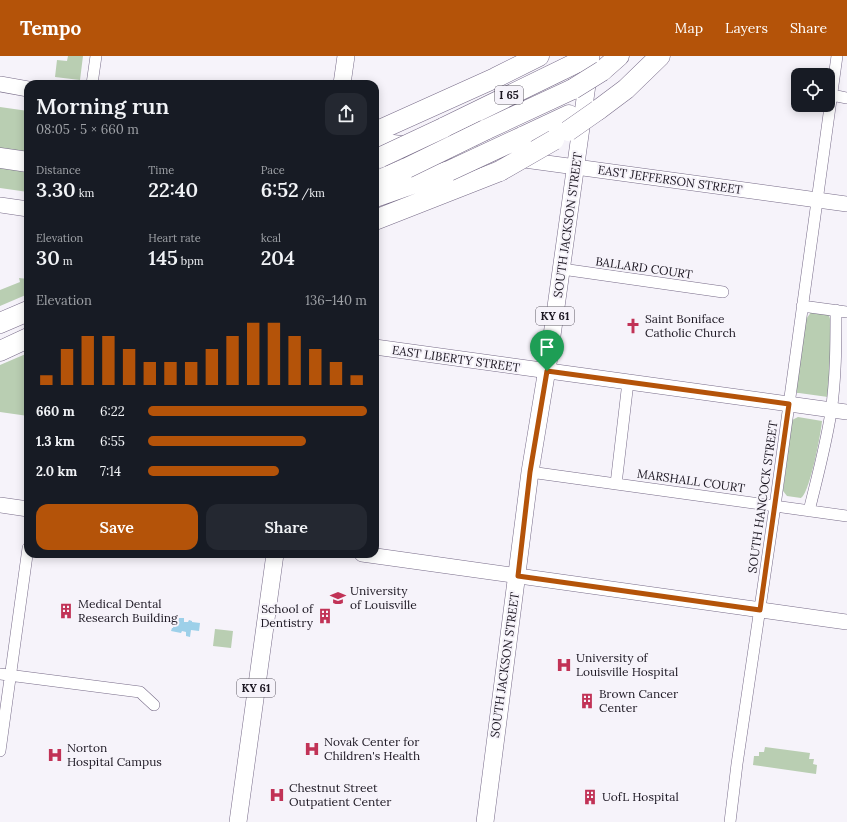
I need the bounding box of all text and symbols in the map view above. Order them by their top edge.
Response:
text: Tempo [20,16,81,40]
text: Map [675,19,703,37]
text: Layers [725,19,768,37]
text: Share [790,19,827,37]
map controls [791,68,835,112]
button: locate [791,68,835,112]
road number: I 65 [495,86,523,104]
text: Morning run [36,92,169,120]
button: share [325,93,367,135]
text: 08:05 · 5 × 660 m [36,121,139,138]
street label: SOUTH JACKSON STREET [550,151,585,299]
street label: EAST JEFFERSON STREET [597,162,744,197]
text: Distance [36,163,81,177]
text: Time [148,163,174,177]
text: Pace [261,163,285,177]
text: 3.30 [36,177,76,202]
text: 22:40 [148,177,198,202]
text: 6:52 [261,177,299,202]
text: km [76,186,94,200]
text: /km [299,186,325,200]
text: Elevation [36,231,83,245]
text: Heart rate [148,231,201,245]
text: kcal [261,231,281,245]
text: 30 [36,245,60,270]
text: 145 [148,245,178,270]
text: 204 [261,245,295,270]
street label: BALLARD COURT [595,253,694,282]
text: m [60,254,73,268]
text: bpm [178,254,204,268]
text: Elevation [36,292,92,309]
text: 136–140 m [305,292,367,309]
road number: KY 61 [536,307,574,325]
place label: Saint Boniface Catholic Church [645,311,736,340]
church icon: Saint Boniface Catholic Church [624,317,642,335]
pin [530,330,564,371]
icon: arrive [536,336,558,358]
street label: EAST LIBERTY STREET [391,342,521,375]
text: 660 m [36,403,75,420]
text: 6:22 [100,403,125,420]
street label: SOUTH HANCOCK STREET [744,419,781,574]
text: 1.3 km [36,433,75,450]
text: 6:55 [100,433,125,450]
text: 2.0 km [36,463,77,480]
text: 7:14 [100,463,121,480]
street label: MARSHALL COURT [636,466,746,496]
button: Save [36,504,198,550]
button: Share [206,504,367,550]
place label: University of Louisville [350,583,417,612]
school or university icon: University of Louisville [329,589,347,607]
street label: SOUTH JACKSON STREET [487,591,522,739]
place label: Medical Dental Research Building [78,596,178,625]
place label: School of Dentistry [260,601,314,630]
building icon: Medical Dental Research Building [57,602,75,620]
building icon: School of Dentistry [316,607,334,625]
place label: University of Louisville Hospital [576,650,678,679]
hospital icon: University of Louisville Hospital [555,656,573,674]
road number: KY 61 [237,679,275,697]
place label: Brown Cancer Center [599,686,679,715]
building icon: Brown Cancer Center [578,692,596,710]
place label: Novak Center for Children's Health [324,734,420,763]
place label: Norton Hospital Campus [67,740,162,769]
hospital icon: Novak Center for Children's Health [303,740,321,758]
hospital icon: Norton Hospital Campus [46,746,64,764]
place label: Chestnut Street Outpatient Center [289,780,392,809]
hospital icon: Chestnut Street Outpatient Center [268,786,286,804]
building icon: UofL Hospital [581,788,599,806]
place label: UofL Hospital [602,789,679,804]

